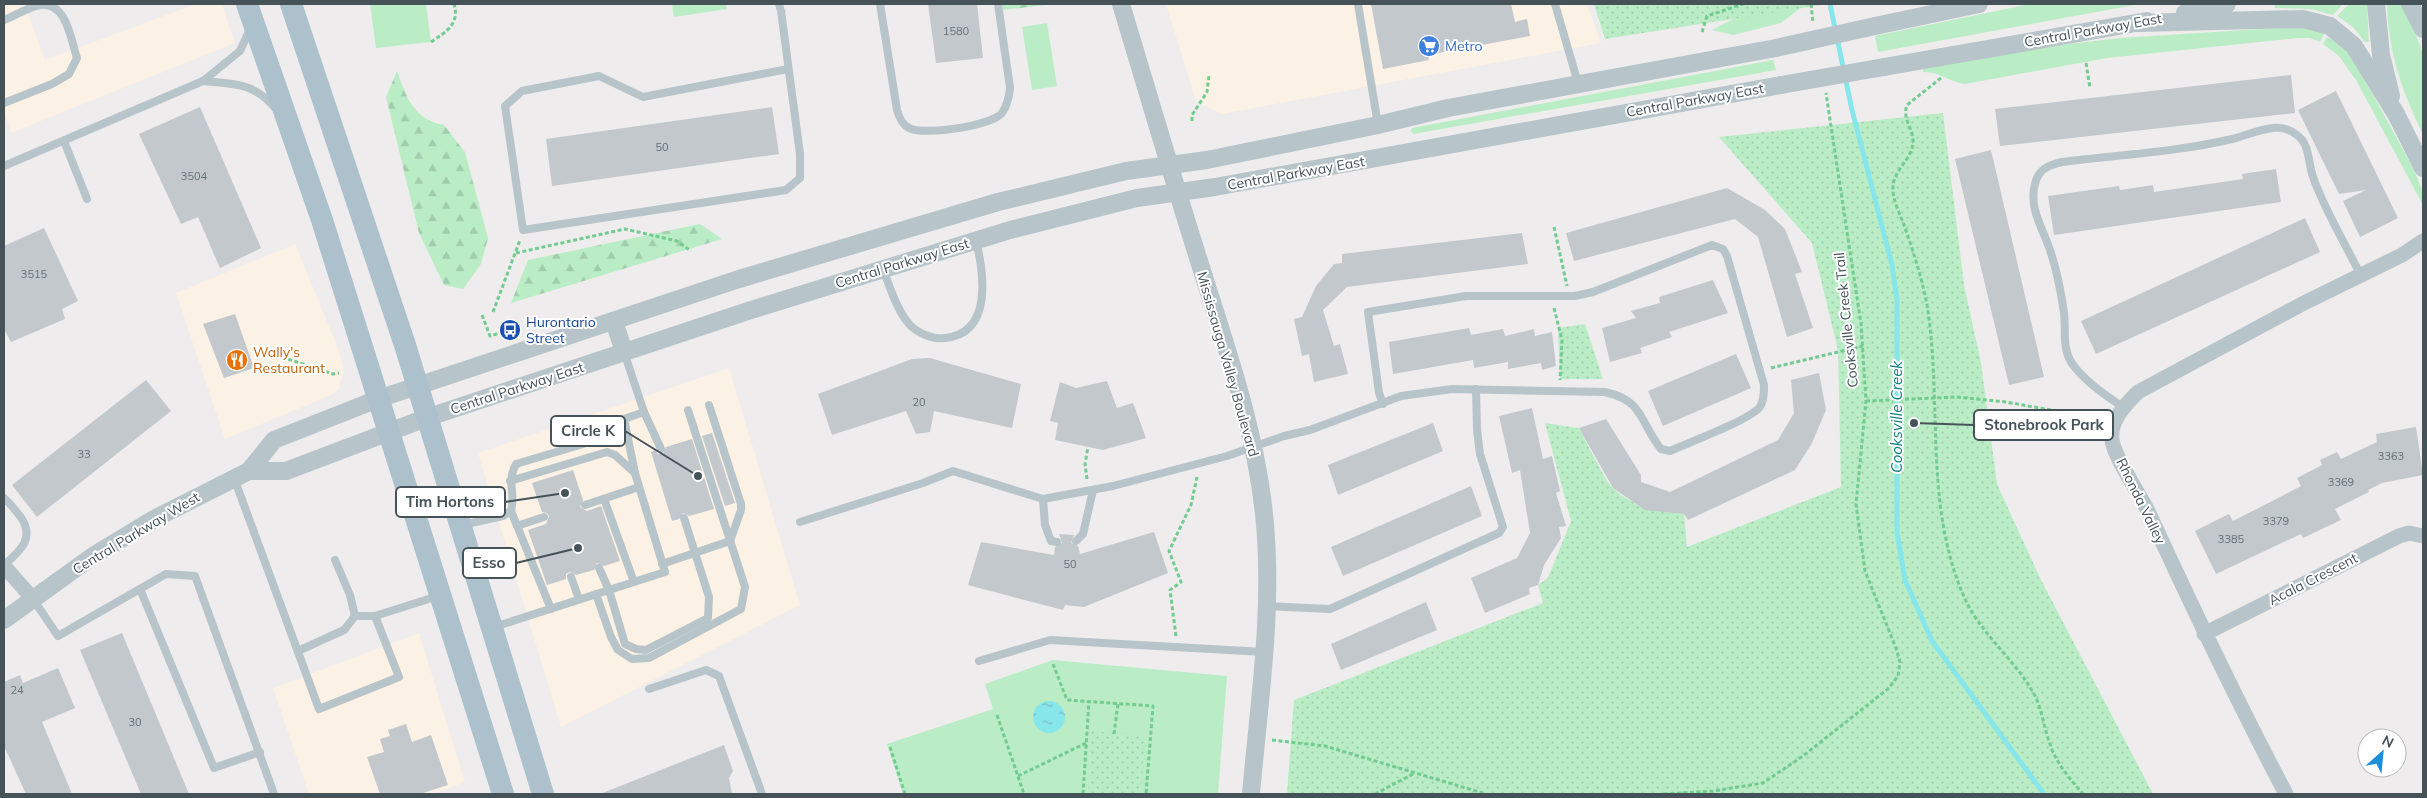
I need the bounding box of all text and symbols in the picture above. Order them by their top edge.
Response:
street label: Central Parkway East [2023,9,2163,51]
house number: 1580 [943,24,970,38]
supermarket icon: Metro [1417,34,1441,58]
place label: Metro [1445,37,1483,55]
street label: Central Parkway East [1625,79,1765,121]
house number: 50 [655,140,669,154]
street label: Central Parkway East [1226,152,1366,194]
house number: 3504 [181,169,208,183]
street label: Central Parkway East [833,234,971,292]
street label: Cooksville Creek Trail [1830,252,1862,388]
house number: 3515 [21,267,48,281]
street label: Mississauga Valley Boulevard [1193,269,1263,459]
place label: Hurontario Street [526,313,596,347]
bus stop icon: Hurontario Street [498,318,522,342]
place label: Wally's Restaurant [253,343,325,377]
restaurant icon: Wally's Restaurant [225,348,249,372]
street label: Central Parkway East [448,358,586,418]
water label: Cooksville Creek [1887,360,1906,473]
house number: 20 [912,395,926,409]
callout: Stonebrook Park [1974,410,2113,440]
text: Stonebrook Park [1984,415,2105,434]
callout: Circle K [551,416,625,446]
text: Circle K [561,421,616,440]
house number: 33 [77,447,91,461]
house number: 3363 [2378,449,2404,463]
street label: Rhonda Valley [2112,455,2170,547]
house number: 3369 [2328,475,2354,489]
callout: Tim Hortons [396,487,505,517]
street label: Central Parkway West [69,488,203,578]
text: Tim Hortons [406,492,494,511]
house number: 3379 [2263,514,2289,528]
house number: 3385 [2218,532,2245,546]
callout: Esso [463,548,516,578]
street label: Acala Crescent [2265,549,2361,609]
text: Esso [473,553,505,572]
house number: 50 [1063,557,1077,571]
house number: 24 [10,683,24,697]
house number: 30 [128,715,142,729]
north arrow [2357,728,2407,778]
text: N [2379,731,2397,752]

